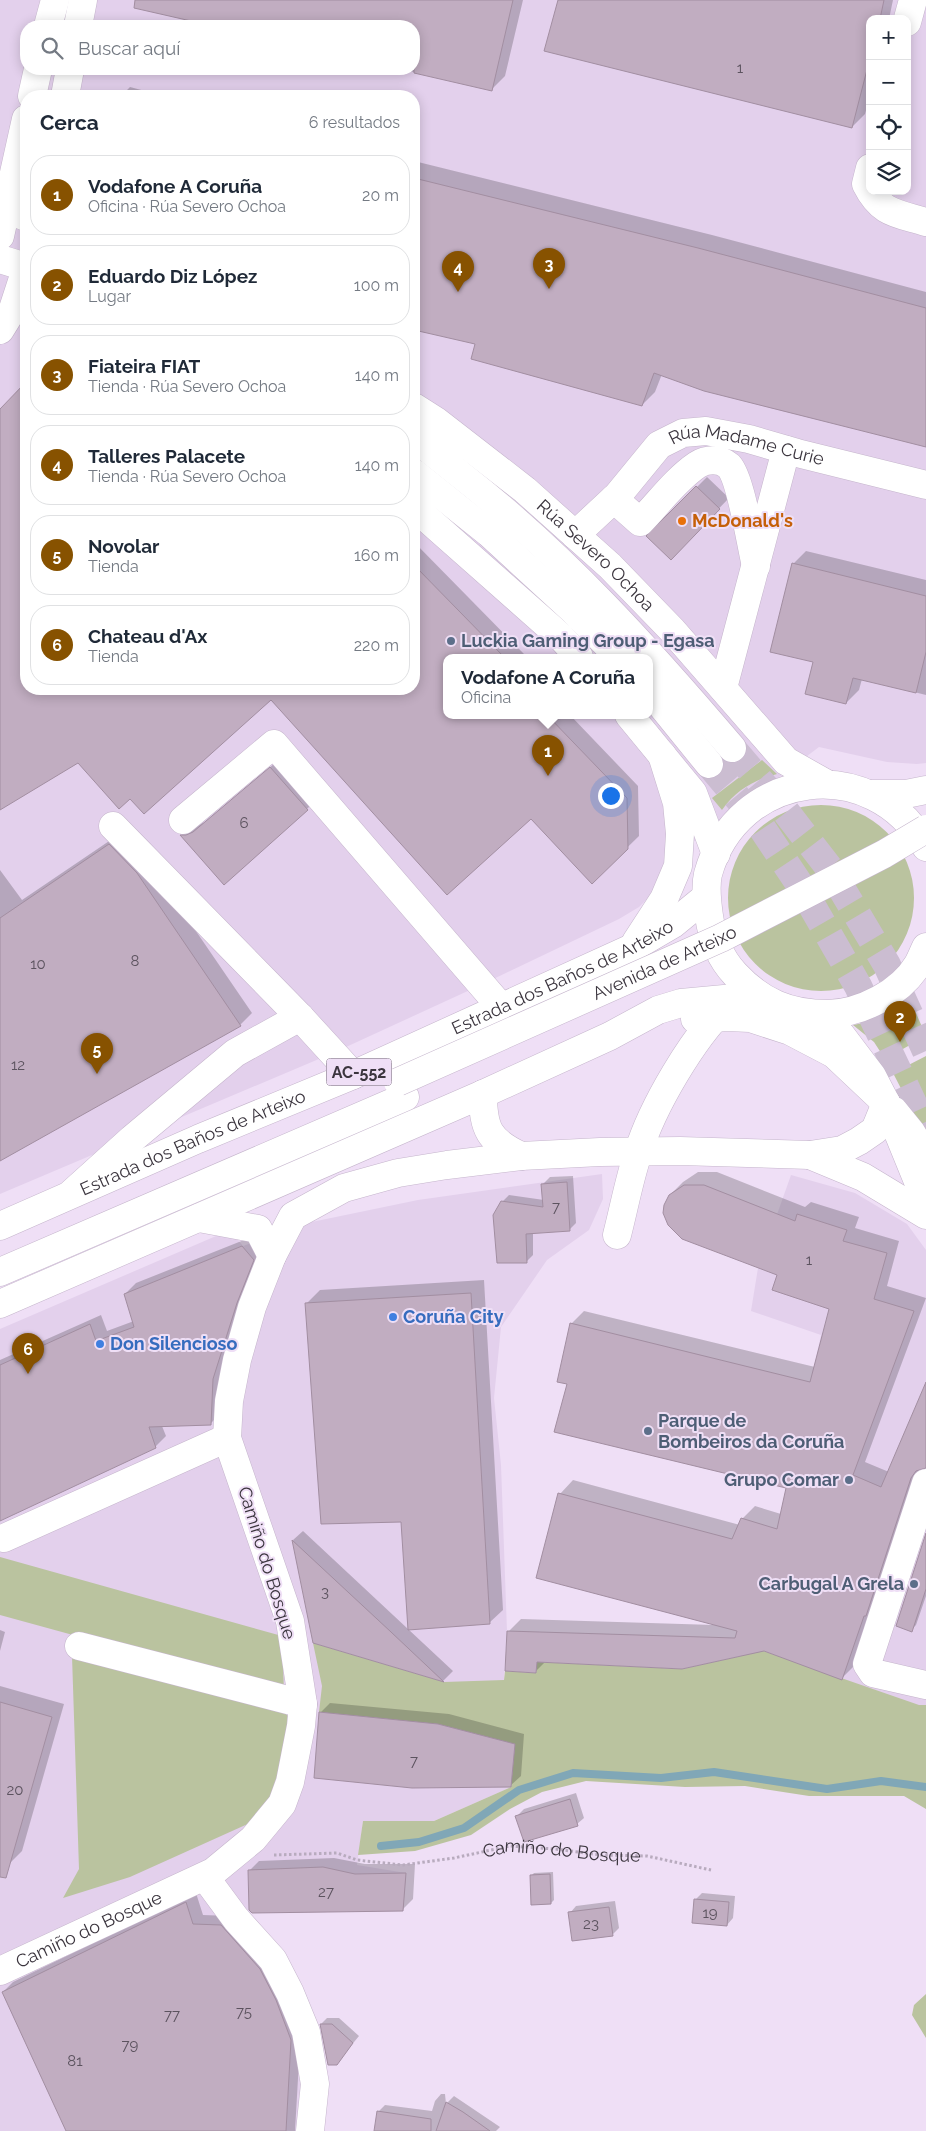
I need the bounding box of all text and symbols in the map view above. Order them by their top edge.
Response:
map controls [866,15,911,195]
button: + [866,15,911,60]
search box [20,20,420,75]
icon: search [38,34,66,62]
text: Buscar aquí [78,37,180,59]
house number: 1 [737,59,744,77]
button: − [866,60,911,105]
button: locate [866,105,911,150]
text: Cerca [40,110,99,135]
text: 6 resultados [309,113,400,132]
button: layers [866,150,911,195]
text: Vodafone A Coruña [88,175,262,197]
text: 1 [53,186,61,205]
text: 20 m [362,186,399,205]
text: Oficina · Rúa Severo Ochoa [88,197,286,216]
pin: 3 [533,248,565,289]
pin: 4 [442,251,474,292]
text: Eduardo Diz López [88,265,257,287]
text: 2 [52,276,62,295]
text: 100 m [354,276,399,295]
text: Lugar [88,287,131,306]
text: Fiateira FIAT [88,355,200,377]
text: 3 [53,366,61,385]
text: 140 m [355,366,399,385]
text: Tienda · Rúa Severo Ochoa [88,377,286,396]
street label: Rúa Madame Curie [665,420,827,469]
text: Talleres Palacete [88,445,245,467]
text: 4 [52,456,62,475]
text: 140 m [355,456,399,475]
text: Tienda · Rúa Severo Ochoa [88,467,286,486]
street label: Rúa Severo Ochoa [533,495,659,615]
place label: McDonald's [692,510,793,531]
marker: McDonald's [676,515,688,527]
text: Novolar [88,535,159,557]
text: 5 [53,546,61,565]
text: 160 m [354,546,399,565]
text: Tienda [88,557,139,576]
text: Chateau d'Ax [88,625,207,647]
place label: Luckia Gaming Group - Egasa [461,630,715,651]
marker: Luckia Gaming Group - Egasa [445,635,457,647]
text: 6 [52,636,62,655]
text: 220 m [354,636,399,655]
text: Tienda [88,647,139,666]
popup [443,654,653,719]
text: Vodafone A Coruña [461,666,635,688]
text: Oficina [461,688,511,707]
pin: 1 [532,735,564,776]
your location [598,783,624,809]
house number: 6 [239,814,249,832]
street label: Estrada dos Baños de Arteixo [448,915,677,1039]
street label: Avenida de Arteixo [589,921,740,1004]
house number: 8 [131,952,140,970]
house number: 10 [30,955,46,973]
pin: 2 [884,1001,916,1042]
pin: 5 [81,1033,113,1074]
house number: 12 [11,1056,25,1074]
road number: AC-552 [326,1058,392,1086]
street label: Estrada dos Baños de Arteixo [77,1085,309,1200]
house number: 7 [552,1198,560,1216]
house number: 1 [806,1251,813,1269]
place label: Coruña City [403,1306,504,1327]
marker: Coruña City [387,1311,399,1323]
pin: 6 [12,1333,44,1374]
place label: Don Silencioso [110,1333,238,1354]
marker: Don Silencioso [94,1338,106,1350]
place label: Parque de Bombeiros da Coruña [658,1410,844,1452]
marker: Parque de Bombeiros da Coruña [642,1425,654,1437]
place label: Grupo Comar [724,1469,839,1490]
marker: Grupo Comar [843,1474,855,1486]
street label: Camiño do Bosque [234,1484,301,1642]
place label: Carbugal A Grela [758,1573,904,1594]
marker: Carbugal A Grela [908,1578,920,1590]
house number: 3 [321,1583,329,1601]
house number: 7 [410,1752,418,1770]
house number: 20 [7,1781,24,1799]
street label: Camiño do Bosque [481,1835,641,1866]
house number: 27 [318,1883,334,1901]
street label: Camiño do Bosque [12,1886,165,1972]
house number: 19 [702,1904,718,1922]
house number: 23 [583,1915,599,1933]
house number: 75 [236,2003,252,2021]
house number: 77 [164,2006,180,2024]
house number: 79 [122,2036,139,2054]
house number: 81 [67,2052,83,2070]

